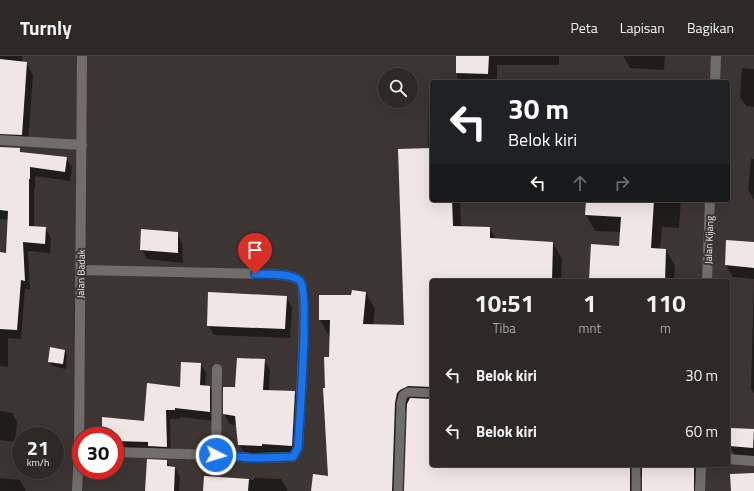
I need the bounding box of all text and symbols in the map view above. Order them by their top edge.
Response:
text: Turnly [20,13,72,42]
text: Peta [570,17,598,38]
text: Lapisan [620,17,665,38]
text: Bagikan [687,17,734,38]
map controls [378,68,418,108]
button: search [378,68,418,108]
text: 30 m [508,87,569,130]
icon: left [442,96,494,148]
text: Belok kiri [508,126,577,153]
icon: left [527,172,549,194]
icon: ahead [569,172,591,194]
icon: right [611,172,633,194]
street label: Jalan Kijang [701,216,717,264]
pin [238,233,272,274]
icon: arrive [244,239,266,261]
street label: Jalan Badak [73,249,89,299]
text: 10:51 [474,285,534,321]
text: 1 [583,285,597,321]
text: 110 [645,285,686,321]
text: Tiba [493,318,516,338]
text: mnt [579,318,601,338]
text: m [660,318,671,338]
icon: left [442,364,464,386]
text: Belok kiri [476,364,537,387]
text: 30 m [685,364,718,387]
icon: left [442,420,464,442]
text: Belok kiri [476,420,537,443]
text: 60 m [685,420,718,443]
speed limit sign: 30 [72,427,124,479]
text: 21 [27,432,49,463]
position arrow [195,434,237,476]
text: km/h [27,455,49,470]

